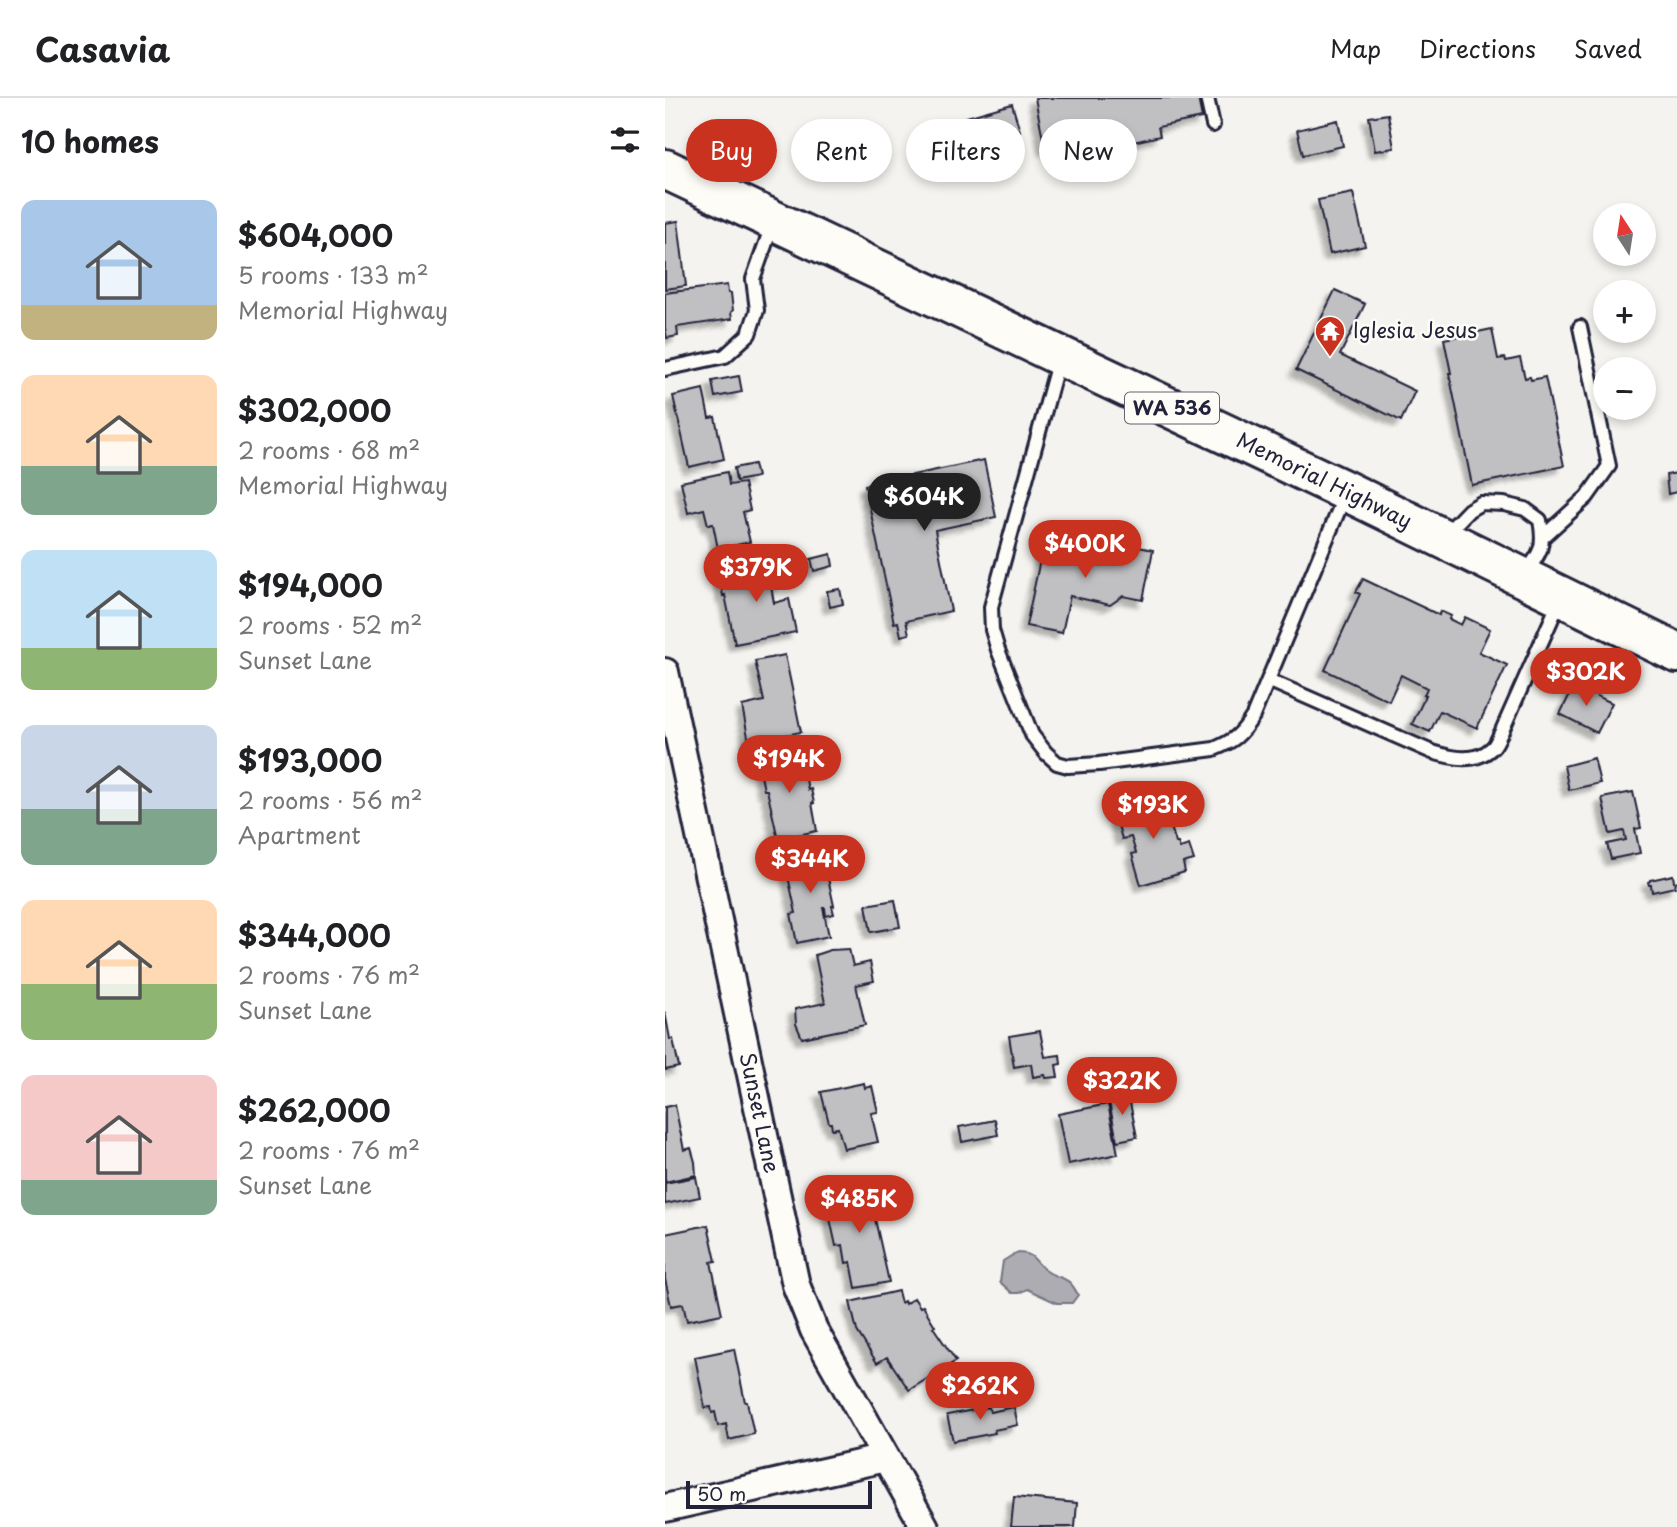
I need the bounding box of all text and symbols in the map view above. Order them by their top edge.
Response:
text: Casavia [35,23,170,73]
text: Map [1330,30,1381,66]
text: Directions [1419,30,1536,66]
text: Saved [1574,30,1642,66]
text: 10 homes [21,118,159,163]
chip: Buy [686,119,777,182]
chip: Rent [791,119,892,182]
chip: Filters [906,119,1025,182]
chip: New [1039,119,1137,182]
icon: filters [606,121,644,159]
north arrow [1593,203,1655,266]
map controls [1593,203,1656,420]
text: $604,000 [238,212,393,257]
icon: home [77,228,161,312]
text: 5 rooms · 133 m² [238,257,429,292]
button: + [1593,280,1656,343]
text: Memorial Highway [238,292,448,327]
place label: Iglesia Jesus [1353,313,1477,345]
temple icon: Iglesia Jesus [1313,314,1347,358]
button: − [1593,357,1656,420]
text: $302,000 [238,387,392,432]
road number: WA 536 [1125,392,1219,424]
icon: home [77,403,161,487]
street label: Memorial Highway [1232,423,1418,536]
text: 2 rooms · 68 m² [238,432,420,467]
text: Memorial Highway [238,467,448,502]
pin: $604K [875,474,973,533]
text: $604K [884,478,964,513]
pin: $400K [1036,520,1134,580]
text: $400K [1044,525,1126,560]
pin: $379K [707,545,805,604]
text: $379K [720,549,792,584]
text: $194,000 [238,562,383,607]
icon: home [77,578,161,662]
text: 2 rooms · 52 m² [238,607,422,642]
text: Sunset Lane [238,642,372,677]
pin: $302K [1537,648,1635,708]
text: $302K [1546,653,1626,688]
pin: $194K [740,736,838,795]
text: $193,000 [238,737,382,782]
text: $194K [753,740,825,775]
icon: home [77,753,161,837]
text: 2 rooms · 56 m² [238,782,423,817]
pin: $193K [1104,782,1202,841]
text: $193K [1118,786,1188,821]
text: Apartment [238,817,361,852]
pin: $344K [761,836,859,895]
text: $344K [771,840,849,875]
text: $344,000 [238,912,391,957]
icon: home [77,928,161,1012]
text: 2 rooms · 76 m² [238,957,420,992]
text: Sunset Lane [238,992,372,1027]
street label: Sunset Lane [733,1049,789,1176]
pin: $322K [1073,1058,1171,1117]
text: $322K [1083,1062,1161,1097]
text: $262,000 [238,1087,391,1132]
icon: home [77,1103,161,1187]
text: 2 rooms · 76 m² [238,1132,420,1167]
text: Sunset Lane [238,1167,372,1202]
pin: $485K [810,1176,908,1235]
text: $485K [821,1180,897,1215]
pin: $262K [931,1362,1029,1422]
text: $262K [941,1367,1019,1402]
scale bar [686,1478,871,1510]
text: 50 m [697,1479,746,1507]

